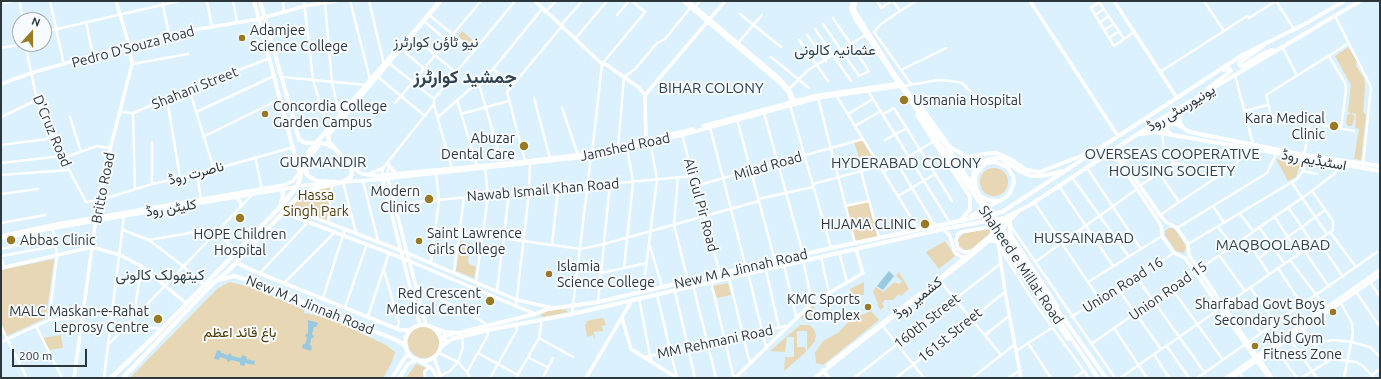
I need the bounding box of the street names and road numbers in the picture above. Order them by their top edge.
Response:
street label: Pedro D'Souza Road [70,23,196,71]
street label: Shahani Street [149,63,241,113]
street label: یونیورسٹی روڈ [1144,81,1218,135]
street label: D'Cruz Road [29,92,75,170]
street label: Jamshed Road [578,129,672,165]
street label: اسٹیڈیم روڈ [1280,146,1348,174]
street label: Milad Road [732,148,804,184]
street label: Britto Road [88,151,118,225]
street label: Ali Gul Pir Road [680,156,722,254]
street label: ناصرت روڈ [166,158,226,188]
street label: Nawab Ismail Khan Road [466,175,620,205]
street label: کلیٹن روڈ [144,196,198,220]
street label: Shaheed e Millat Road [975,203,1067,327]
street label: New M A Jinnah Road [673,245,809,293]
street label: Union Road 16 [1080,254,1166,316]
street label: Union Road 15 [1126,258,1210,324]
street label: New M A Jinnah Road [244,272,376,338]
street label: کشمیر روڈ [890,273,946,323]
street label: 160th Street [891,290,963,352]
street label: 161st Street [915,304,985,366]
street label: MM Rehmani Road [655,322,775,362]

